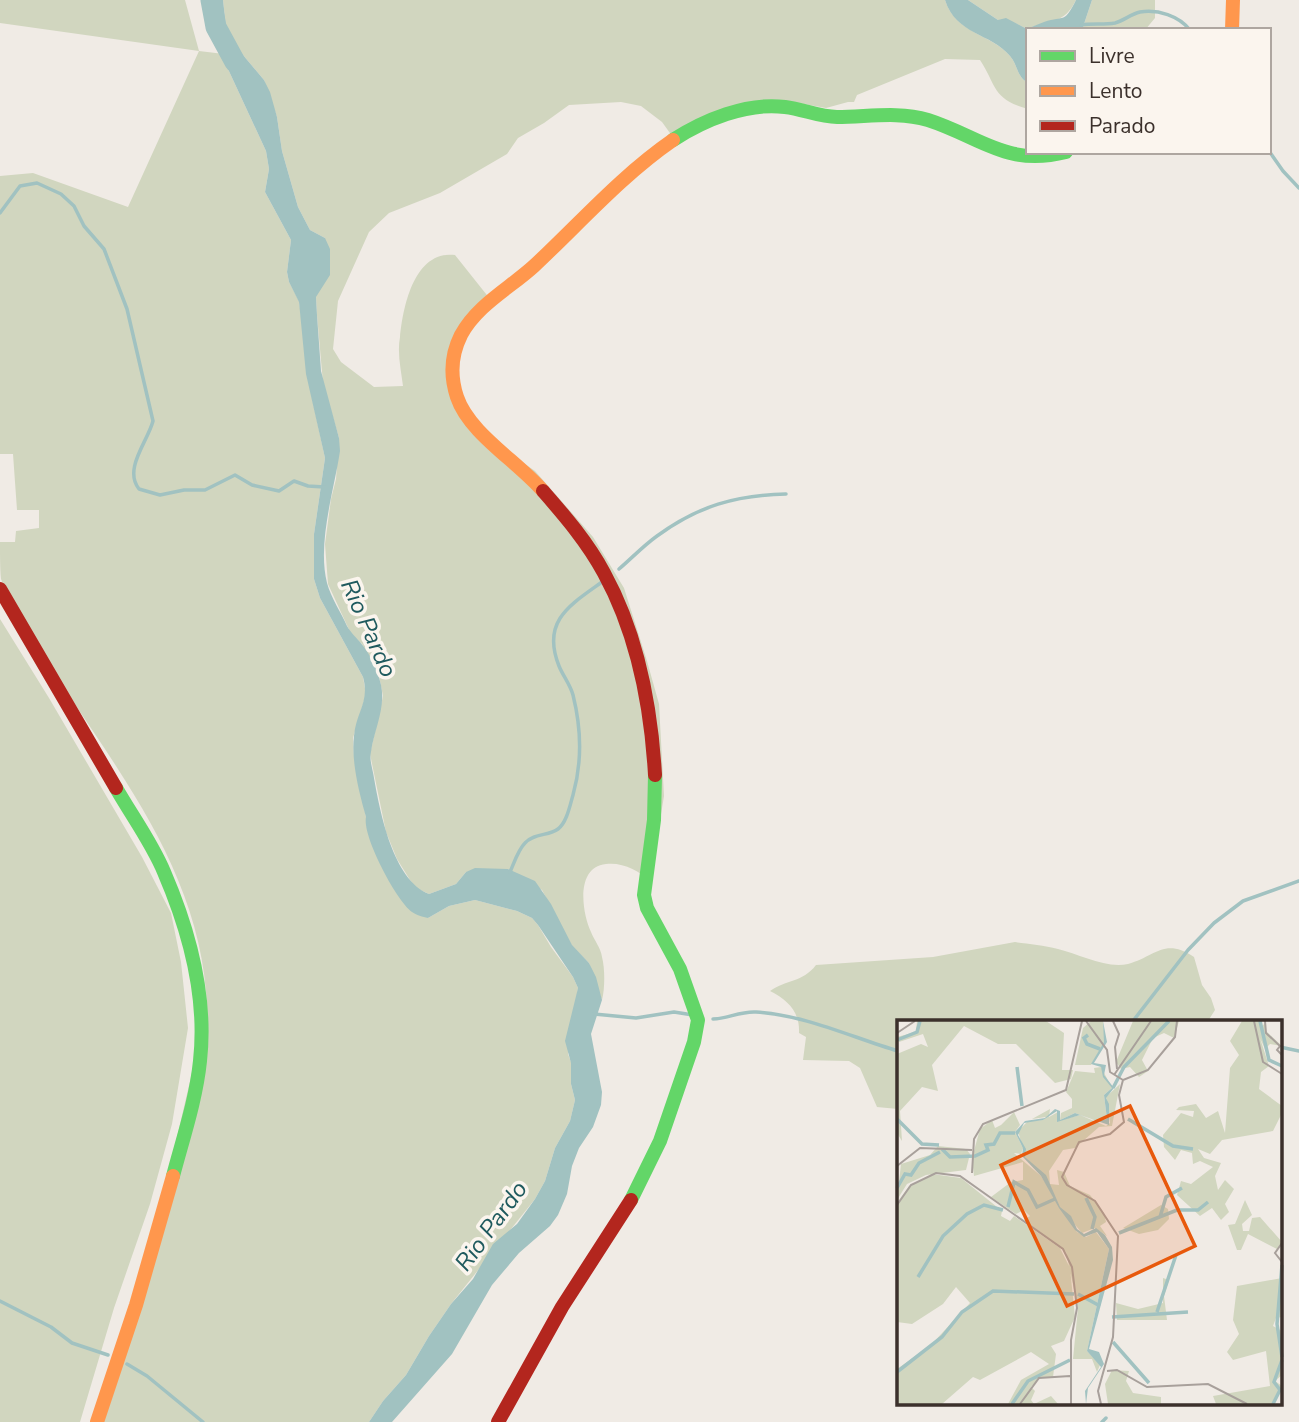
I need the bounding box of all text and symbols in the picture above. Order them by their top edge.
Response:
legend [1026,28,1271,154]
text: Livre [1089,42,1135,70]
text: Lento [1089,77,1142,105]
text: Parado [1089,112,1155,140]
water label: Rio Pardo [333,574,405,682]
inset map [897,1020,1282,1404]
water label: Rio Pardo [447,1174,535,1278]

